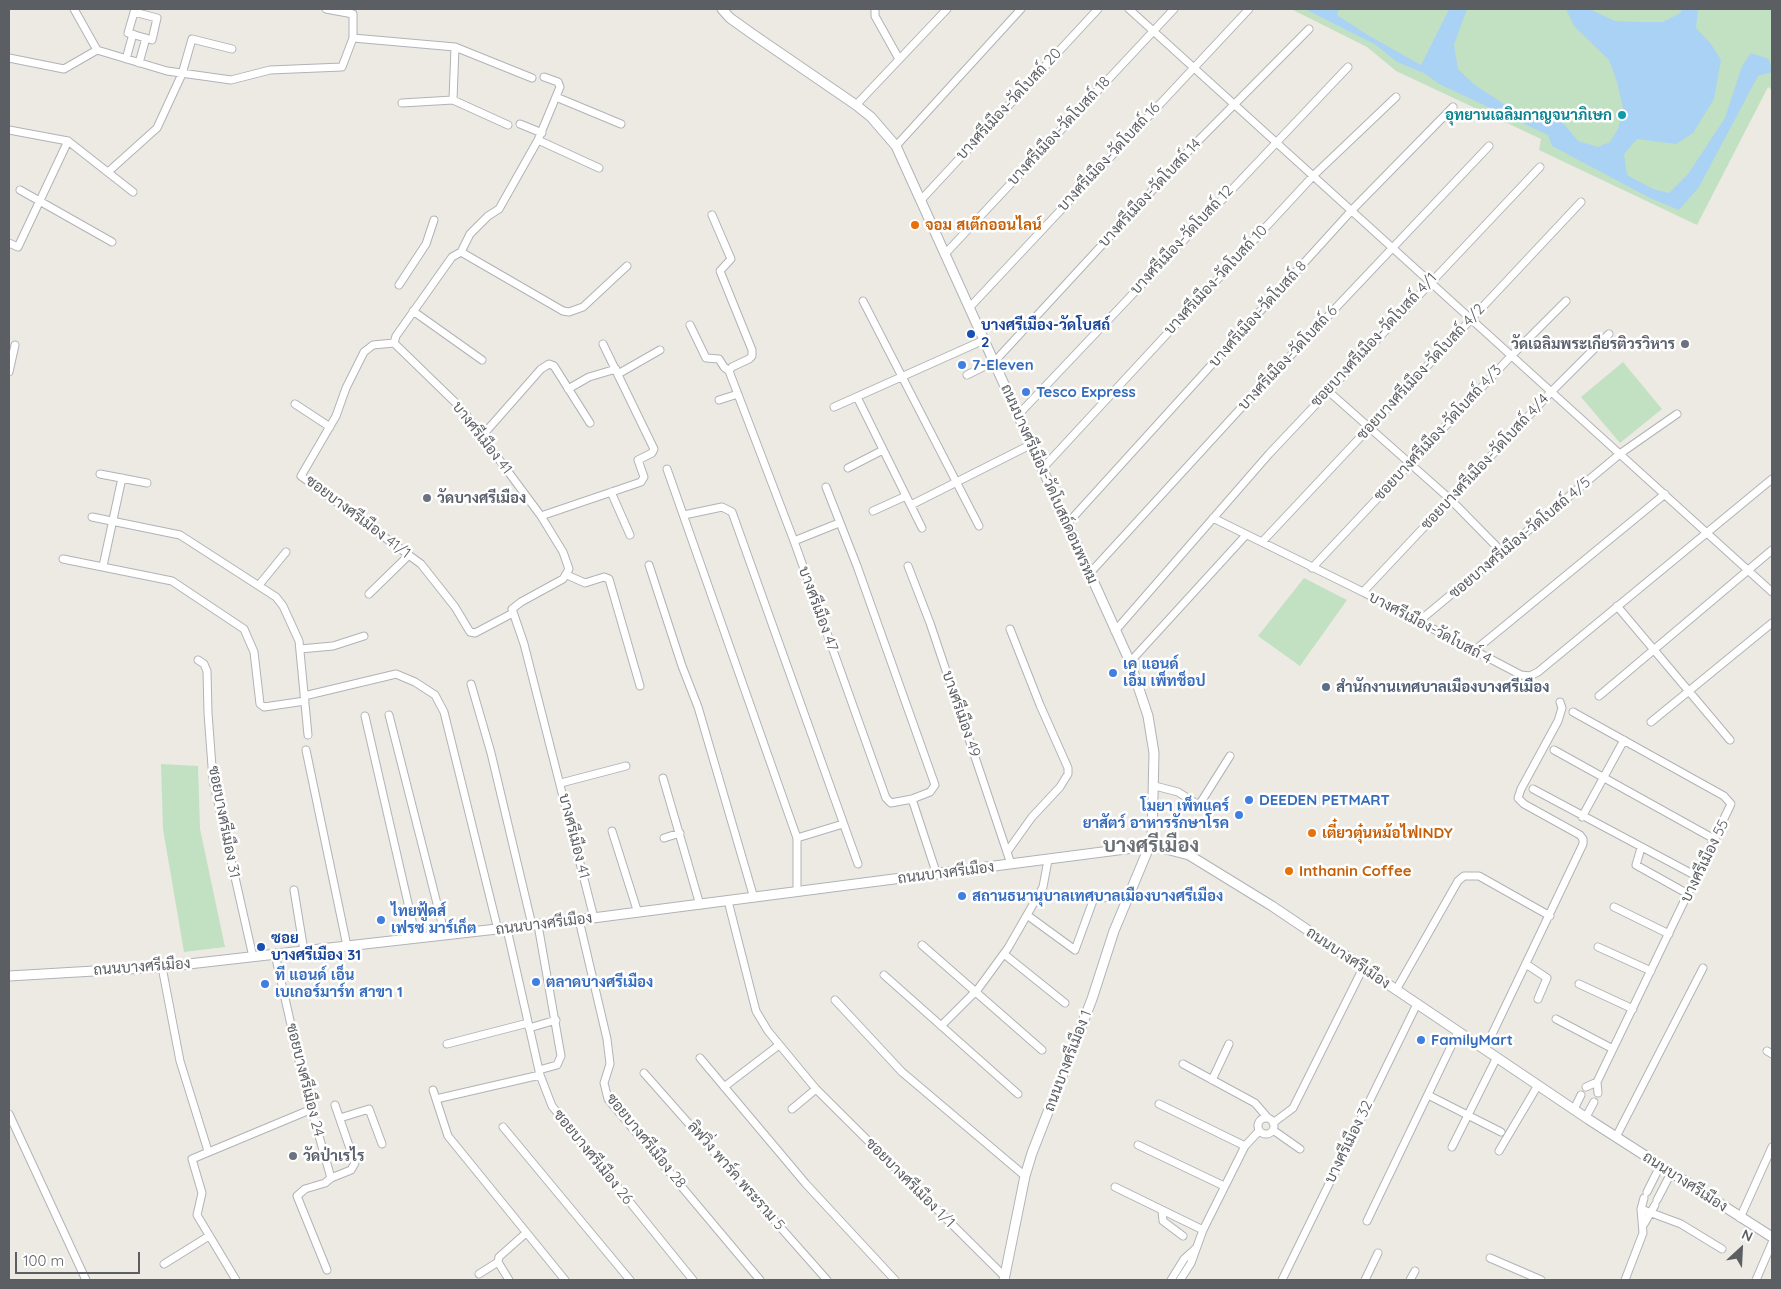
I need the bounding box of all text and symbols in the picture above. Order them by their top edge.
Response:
street label: บางศรีเมือง-วัดโบสถ์ 20 [953,44,1065,164]
street label: บางศรีเมือง-วัดโบสถ์ 18 [1004,73,1114,189]
street label: บางศรีเมือง-วัดโบสถ์ 16 [1054,99,1164,215]
place label: อุทยานเฉลิมกาญจนาภิเษก [1445,106,1612,124]
marker: อุทยานเฉลิมกาญจนาภิเษก [1616,109,1628,121]
street label: บางศรีเมือง-วัดโบสถ์ 14 [1095,135,1205,251]
street label: บางศรีเมือง-วัดโบสถ์ 12 [1127,182,1237,298]
place label: จอม สเต๊กออนไลน์ [925,216,1042,234]
marker: จอม สเต๊กออนไลน์ [909,219,921,231]
street label: บางศรีเมือง-วัดโบสถ์ 10 [1161,221,1271,339]
street label: บางศรีเมือง-วัดโบสถ์ 8 [1206,257,1310,371]
street label: ซอยบางศรีเมือง-วัดโบสถ์ 4/1 [1307,269,1441,411]
street label: ซอยบางศรีเมือง-วัดโบสถ์ 4/2 [1353,300,1489,444]
street label: บางศรีเมือง-วัดโบสถ์ 6 [1235,302,1341,414]
place label: บางศรีเมือง-วัดโบสถ์ 2 [981,316,1110,351]
marker: บางศรีเมือง-วัดโบสถ์ 2 [965,328,977,340]
place label: วัดเฉลิมพระเกียรติวรวิหาร [1511,335,1675,353]
marker: วัดเฉลิมพระเกียรติวรวิหาร [1679,338,1691,350]
place label: 7-Eleven [972,356,1034,374]
marker: 7-Eleven [956,359,968,371]
street label: ซอยบางศรีเมือง-วัดโบสถ์ 4/3 [1370,361,1506,505]
street label: ถนนบางศรีเมือง-วัดโบสถ์ดอนพรหม [997,381,1101,587]
place label: Tesco Express [1036,383,1136,401]
marker: Tesco Express [1020,386,1032,398]
street label: ซอยบางศรีเมือง-วัดโบสถ์ 4/4 [1417,390,1553,534]
street label: บางศรีเมือง 41 [448,398,516,478]
street label: ซอยบางศรีเมือง 41/1 [302,472,414,562]
street label: ซอยบางศรีเมือง-วัดโบสถ์ 4/5 [1446,473,1594,603]
place label: วัดบางศรีเมือง [437,489,526,507]
marker: วัดบางศรีเมือง [421,492,433,504]
street label: บางศรีเมือง 47 [794,564,842,654]
street label: บางศรีเมือง-วัดโบสถ์ 4 [1365,588,1495,668]
place label: เค แอนด์ เอ็ม เพ็ทช็อป [1123,655,1205,690]
marker: เค แอนด์ เอ็ม เพ็ทช็อป [1107,667,1119,679]
street label: บางศรีเมือง 49 [938,669,984,759]
place label: สำนักงานเทศบาลเมืองบางศรีเมือง [1336,678,1549,696]
marker: สำนักงานเทศบาลเมืองบางศรีเมือง [1320,681,1332,693]
street label: ซอยบางศรีเมือง 31 [204,764,244,880]
place label: DEEDEN PETMART [1259,791,1390,809]
street label: บางศรีเมือง 41 [555,792,593,880]
marker: DEEDEN PETMART [1243,794,1255,806]
place label: โมยา เพ็ทแคร์ ยาสัตว์ อาหารรักษาโรค [1083,797,1229,832]
marker: โมยา เพ็ทแคร์ ยาสัตว์ อาหารรักษาโรค [1233,809,1245,821]
street label: บางศรีเมือง 55 [1677,817,1733,905]
place label: เตี๋ยวตุ๋นหม้อไฟINDY [1322,824,1453,842]
marker: เตี๋ยวตุ๋นหม้อไฟINDY [1306,827,1318,839]
district label: บางศรีเมือง [1103,834,1199,858]
street label: ถนนบางศรีเมือง [897,858,995,888]
place label: Inthanin Coffee [1299,862,1412,880]
marker: Inthanin Coffee [1283,865,1295,877]
place label: สถานธนานุบาลเทศบาลเมืองบางศรีเมือง [972,887,1223,905]
marker: สถานธนานุบาลเทศบาลเมืองบางศรีเมือง [956,890,968,902]
place label: ไทยฟู้ดส์ เฟรซ มาร์เก็ต [391,902,476,937]
street label: ถนนบางศรีเมือง [495,909,593,939]
marker: ไทยฟู้ดส์ เฟรซ มาร์เก็ต [375,914,387,926]
street label: ถนนบางศรีเมือง [1303,923,1393,993]
place label: ซอย บางศรีเมือง 31 [271,929,361,964]
marker: ซอย บางศรีเมือง 31 [255,941,267,953]
street label: ถนนบางศรีเมือง [93,955,191,979]
place label: ที แอนด์ เอ็น เบเกอร์มาร์ท สาขา 1 [275,966,403,1001]
place label: ตลาดบางศรีเมือง [546,973,653,991]
marker: ตลาดบางศรีเมือง [530,976,542,988]
marker: ที แอนด์ เอ็น เบเกอร์มาร์ท สาขา 1 [259,978,271,990]
street label: ถนนบางศรีเมือง 1 [1040,1008,1096,1114]
street label: ซอยบางศรีเมือง 24 [282,1021,328,1139]
place label: FamilyMart [1431,1031,1513,1049]
marker: FamilyMart [1415,1034,1427,1046]
street label: ซอยบางศรีเมือง 28 [602,1090,690,1192]
street label: บางศรีเมือง 32 [1321,1098,1377,1186]
street label: ซอยบางศรีเมือง 26 [549,1106,637,1208]
street label: ลิฟวิ่ง พาร์ค พระราม 5 [684,1118,788,1234]
street label: ซอยบางศรีเมือง 1/1 [862,1135,958,1231]
place label: วัดป่าเรไร [303,1147,364,1165]
street label: ถนนบางศรีเมือง [1639,1148,1731,1216]
marker: วัดป่าเรไร [287,1150,299,1162]
north arrow [1716,1224,1766,1274]
text: N [1739,1225,1756,1246]
scale bar [18,1242,142,1274]
text: 100 m [23,1251,64,1270]

